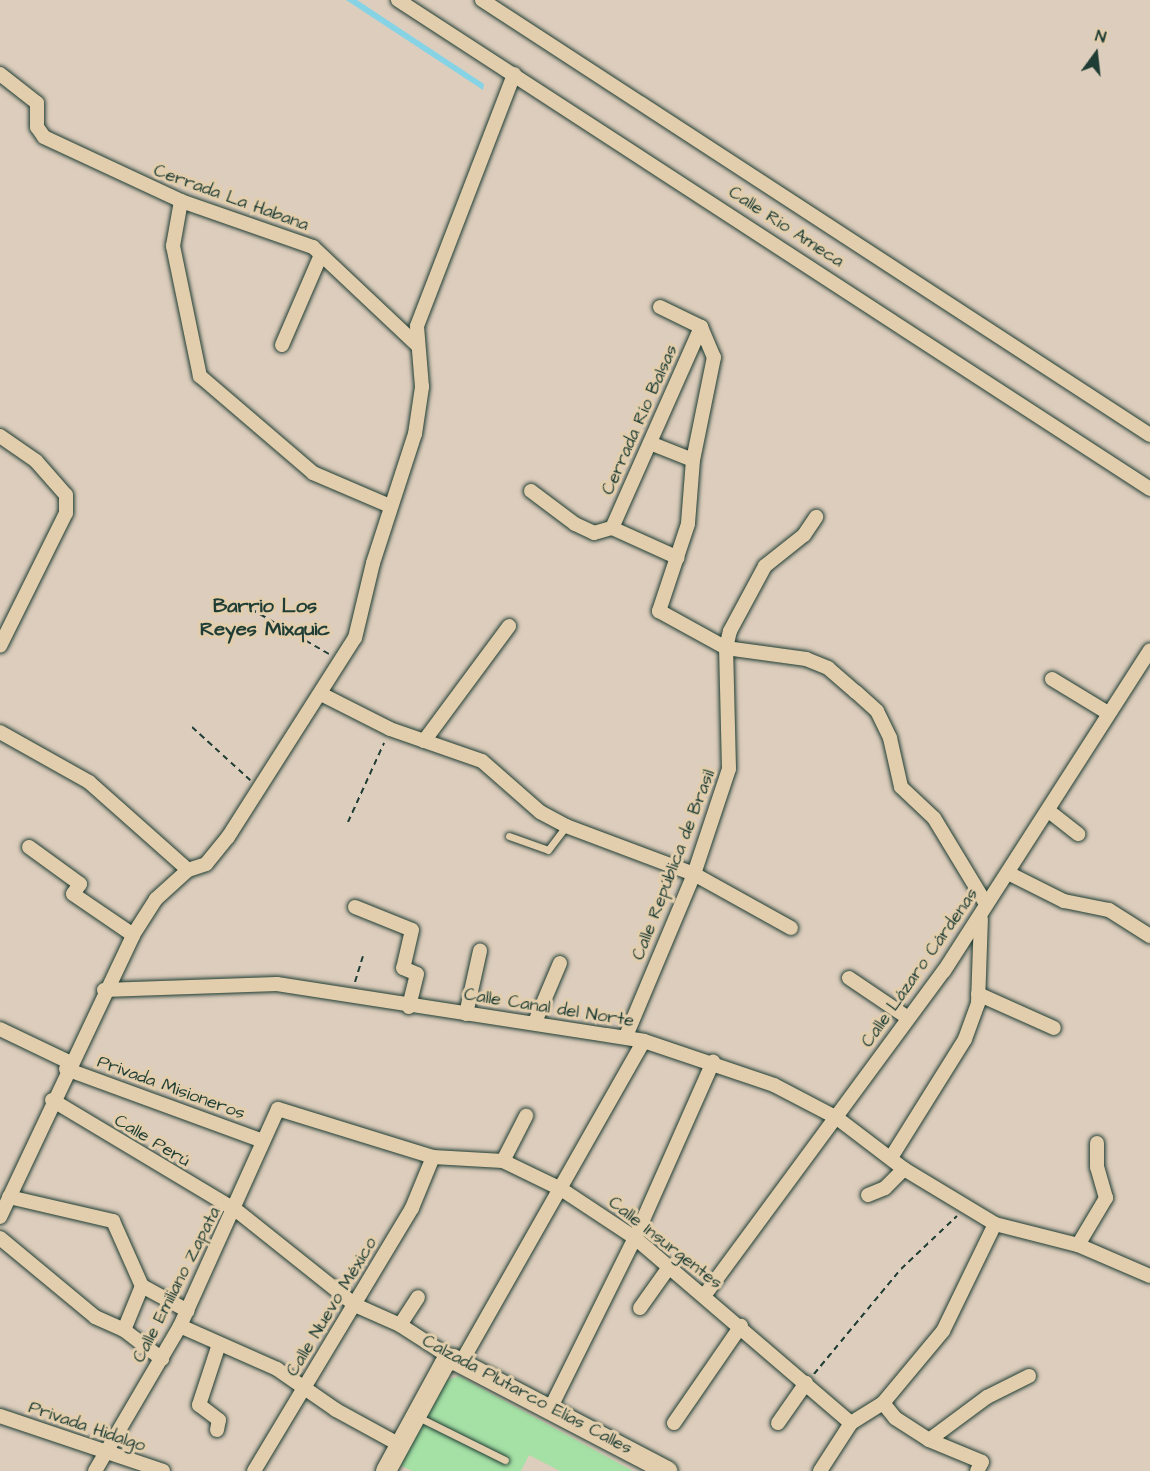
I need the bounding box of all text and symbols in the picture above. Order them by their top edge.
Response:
north arrow [1066,24,1126,84]
text: N [1093,25,1108,49]
street label: Cerrada La Habana [151,160,311,236]
street label: Calle Rio Ameca [724,182,848,272]
street label: Cerrada Río Balsas [597,342,683,498]
district label: Barrio Los Reyes Mixquic [200,594,330,641]
street label: Calle República de Brasil [628,767,720,963]
street label: Calle Lázaro Cárdenas [857,884,983,1052]
street label: Calle Canal del Norte [462,984,636,1032]
street label: Privada Misioneros [94,1051,248,1125]
street label: Calle Perú [110,1110,194,1172]
street label: Calle Insurgentes [604,1192,726,1294]
street label: Calle Emiliano Zapata [128,1204,226,1366]
street label: Calle Nuevo México [282,1233,382,1381]
street label: Calzada Plutarco Elías Calles [418,1330,636,1460]
street label: Privada Hidalgo [26,1397,148,1457]

